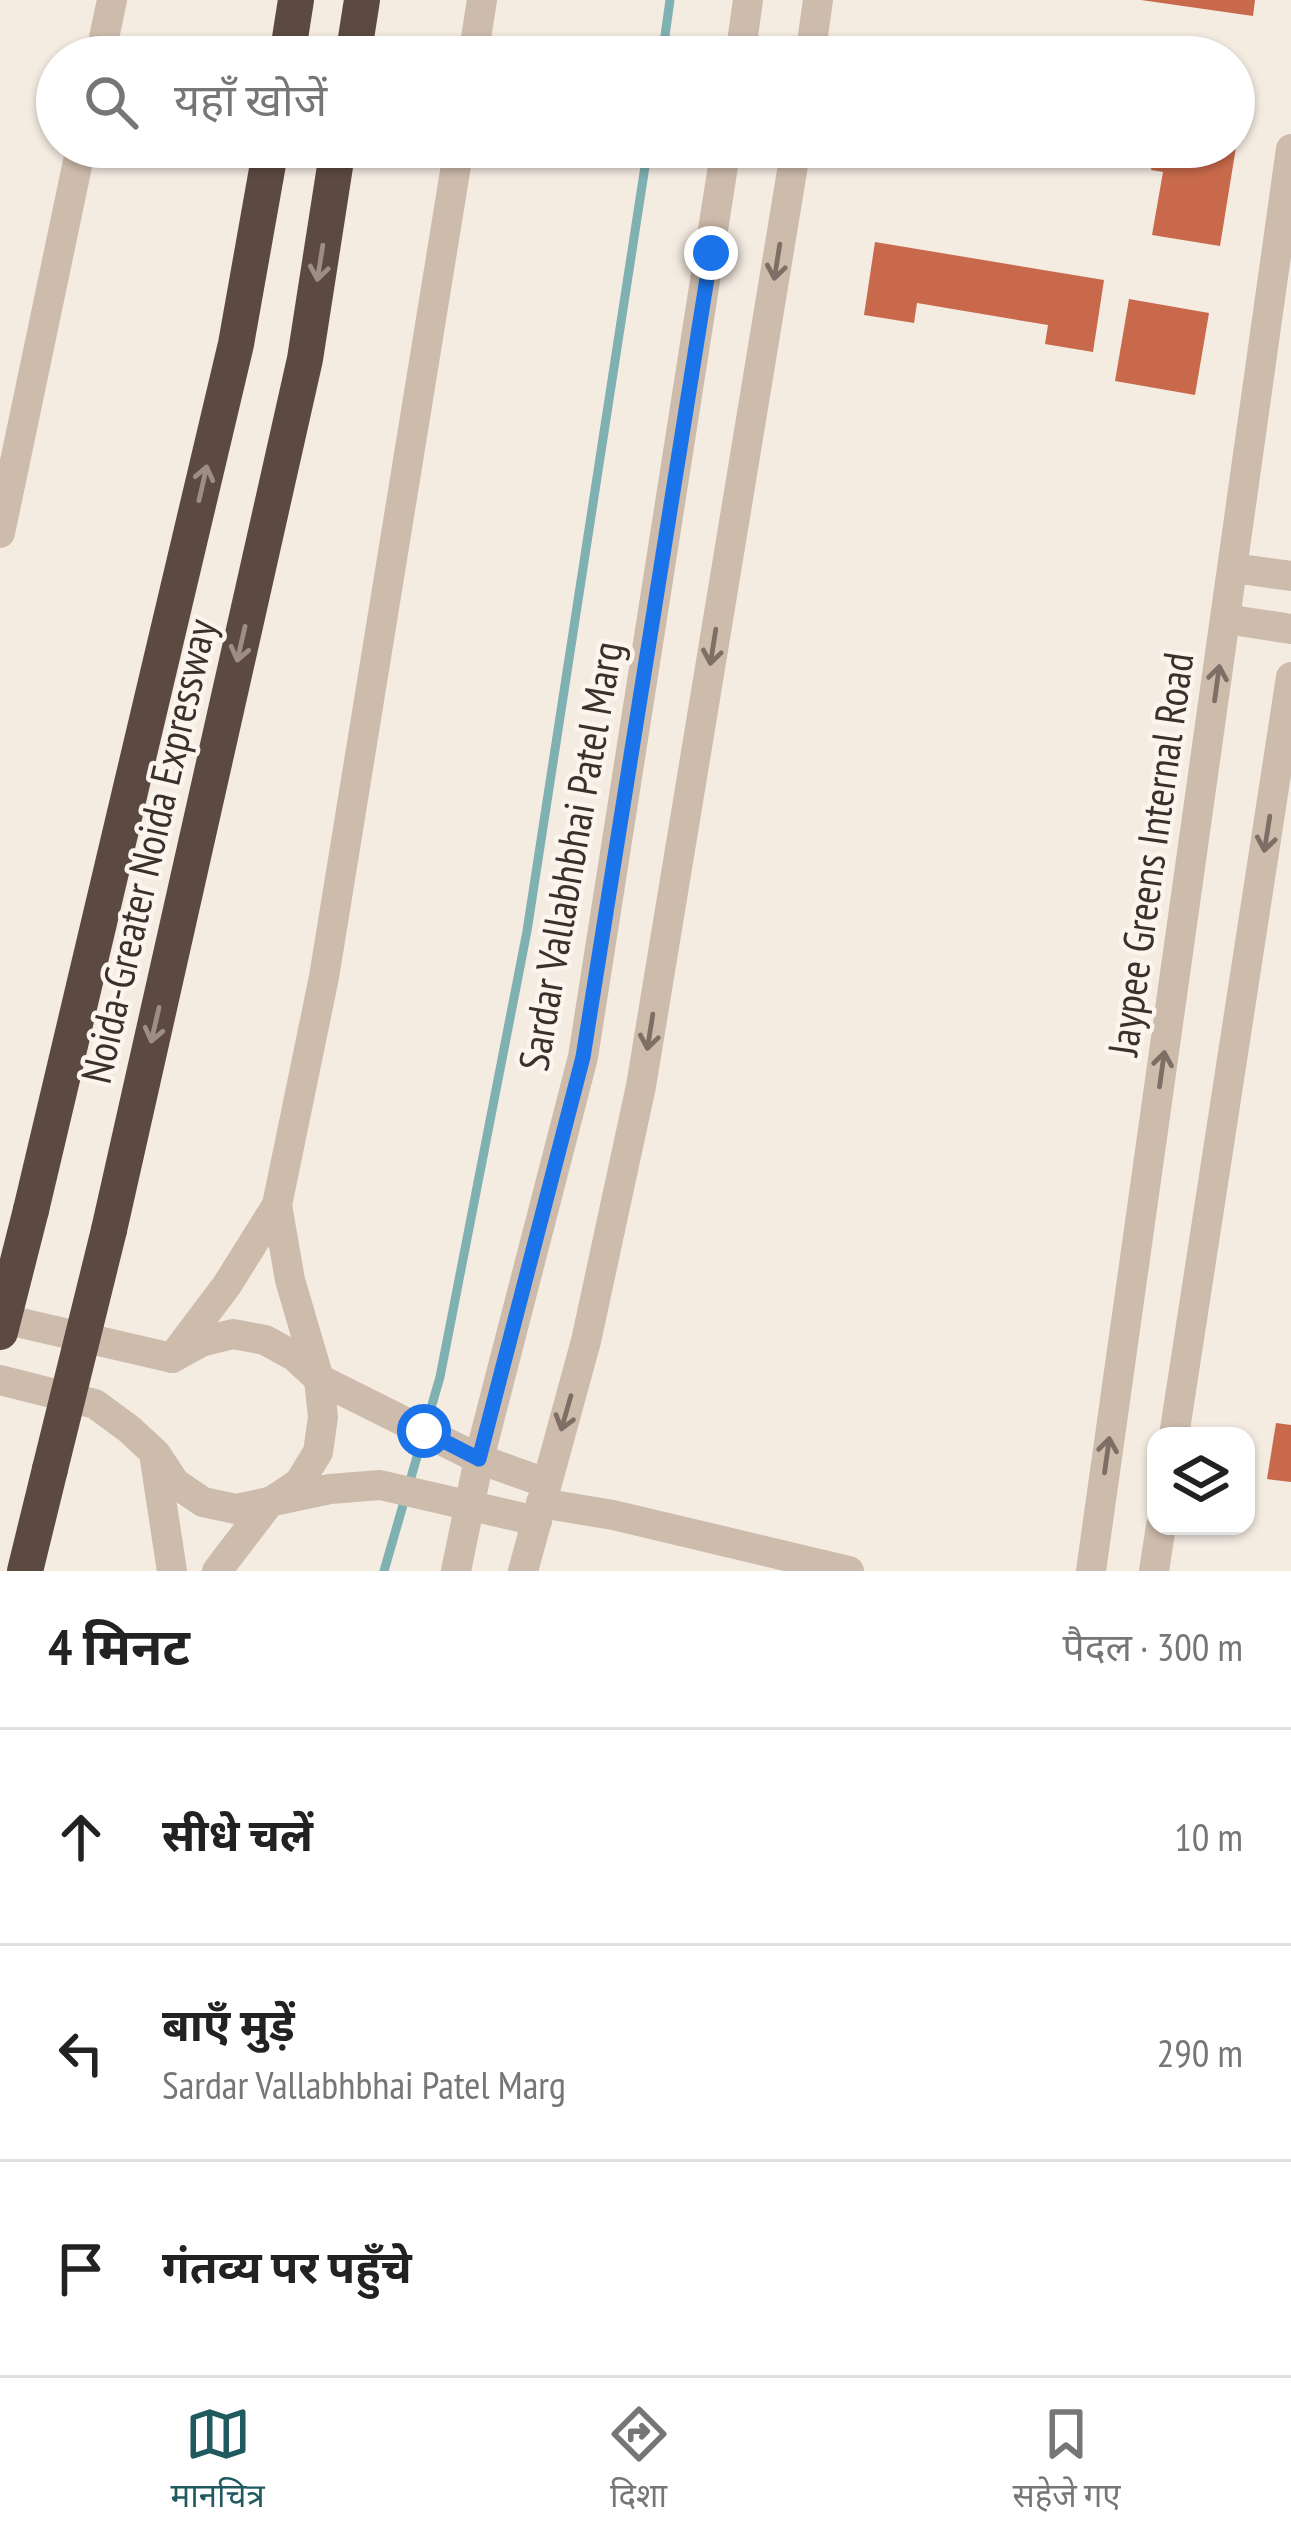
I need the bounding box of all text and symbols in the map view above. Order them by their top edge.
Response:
search box [36,36,1255,168]
icon: search [78,69,144,135]
text: यहाँ खोजें [174,70,327,128]
route end [684,226,738,280]
one-way arrow [308,242,331,281]
one-way arrow [764,242,787,281]
one-way arrow [193,464,215,502]
street label: Noida-Greater Noida Expressway [68,614,228,1088]
one-way arrow [229,625,251,663]
one-way arrow [701,627,724,666]
street label: Sardar Vallabhbhai Patel Marg [505,637,635,1075]
street label: Jaypee Greens Internal Road [1094,649,1205,1061]
one-way arrow [1206,664,1229,703]
one-way arrow [1255,814,1278,853]
one-way arrow [143,1005,166,1043]
one-way arrow [638,1012,661,1051]
one-way arrow [1151,1050,1174,1089]
one-way arrow [553,1393,575,1431]
route start [397,1404,451,1458]
map controls [1147,1427,1255,1535]
button: layers [1147,1427,1255,1535]
one-way arrow [1097,1436,1119,1475]
text: 4 मिनट [48,1613,190,1679]
text: पैदल · 300 m [1063,1621,1243,1672]
icon: ahead [48,1804,114,1870]
text: सीधे चलें [162,1805,313,1863]
text: 10 m [1174,1811,1243,1862]
text: बाएँ मुड़ें [162,1995,295,2053]
icon: left [48,2020,114,2086]
text: 290 m [1157,2027,1243,2078]
text: Sardar Vallabhbhai Patel Marg [162,2059,566,2110]
icon: arrive [48,2236,114,2302]
text: गंतव्य पर पहुँचे [162,2237,412,2295]
tab: मानचित्र [170,2401,265,2520]
tab: दिशा [606,2401,672,2520]
tab: सहेजे गए [1012,2401,1121,2520]

